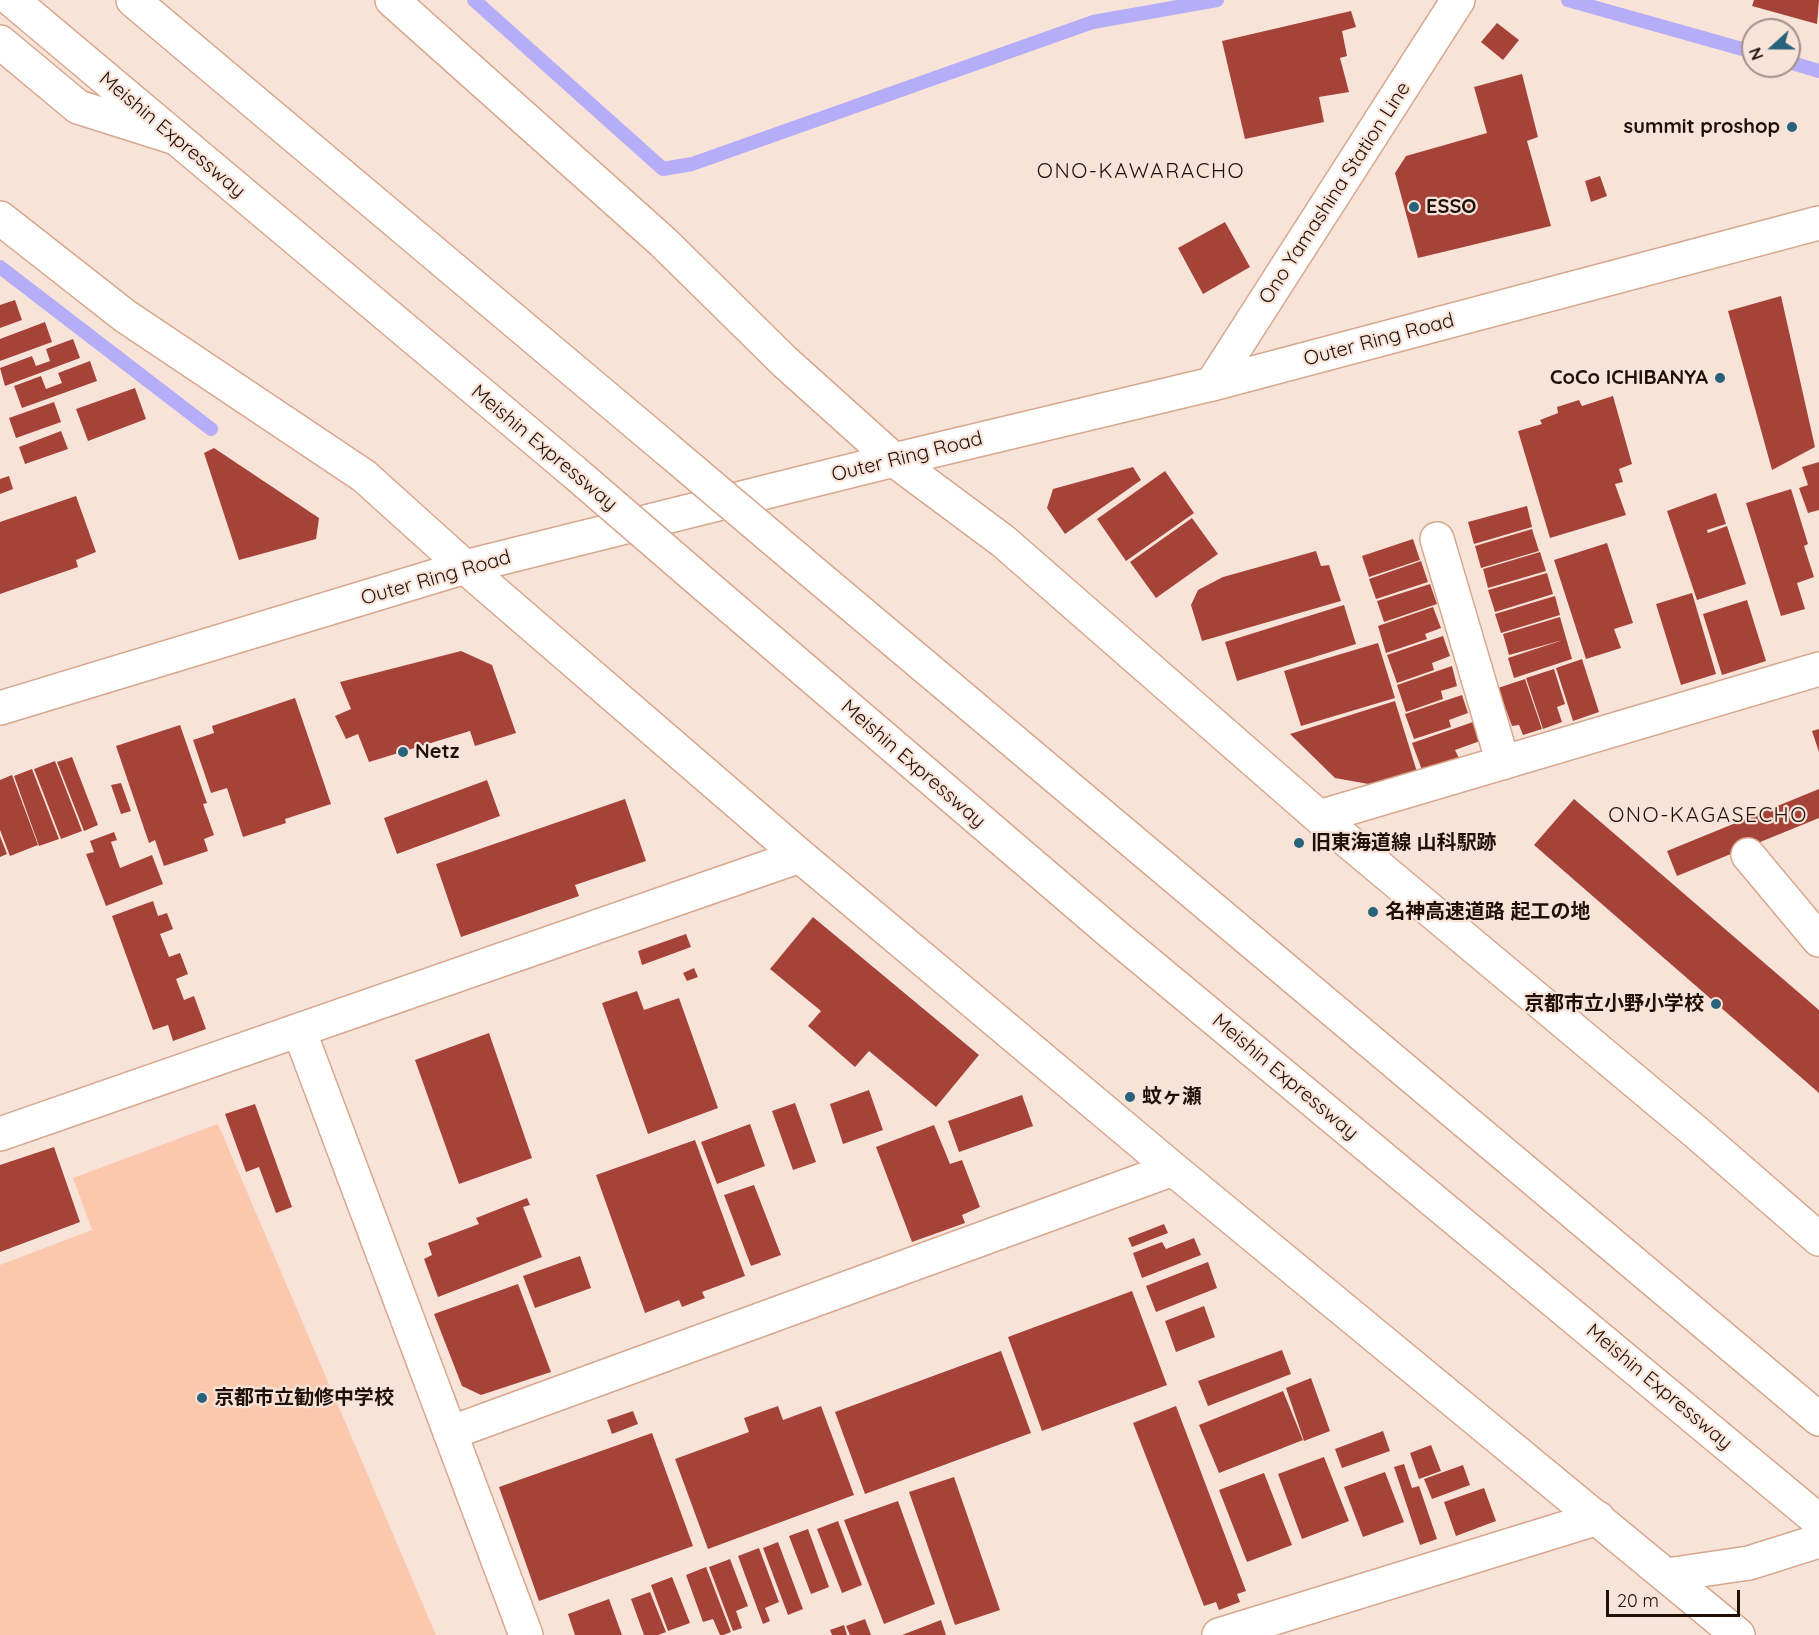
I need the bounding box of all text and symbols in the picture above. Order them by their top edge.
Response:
north arrow [1741,18,1801,78]
text: N [1745,45,1768,63]
street label: Meishin Expressway [94,67,250,203]
street label: Ono Yamashina Station Line [1254,78,1416,308]
place label: summit proshop [1624,115,1780,139]
marker: summit proshop [1785,120,1799,134]
district label: ONO-KAWARACHO [1037,159,1245,185]
place label: ESSO [1426,195,1476,219]
marker: ESSO [1407,200,1421,214]
street label: Outer Ring Road [1301,308,1457,372]
place label: CoCo ICHIBANYA [1550,366,1708,390]
marker: CoCo ICHIBANYA [1713,371,1727,385]
street label: Meishin Expressway [466,380,622,516]
street label: Outer Ring Road [829,427,985,487]
street label: Outer Ring Road [358,545,514,611]
street label: Meishin Expressway [836,695,990,833]
place label: Netz [415,740,459,764]
marker: Netz [396,745,410,759]
district label: ONO-KAGASECHO [1608,803,1808,829]
place label: 旧東海道線 山科駅跡 [1311,831,1497,855]
marker: 旧東海道線 山科駅跡 [1292,836,1306,850]
place label: 名神高速道路 起工の地 [1385,900,1591,924]
marker: 名神高速道路 起工の地 [1366,905,1380,919]
place label: 京都市立小野小学校 [1524,992,1704,1016]
marker: 京都市立小野小学校 [1709,997,1723,1011]
street label: Meishin Expressway [1207,1009,1363,1145]
place label: 蚊ヶ瀬 [1142,1085,1202,1109]
marker: 蚊ヶ瀬 [1123,1090,1137,1104]
street label: Meishin Expressway [1581,1319,1737,1455]
place label: 京都市立勧修中学校 [214,1386,394,1410]
marker: 京都市立勧修中学校 [195,1391,209,1405]
scale bar [1609,1578,1742,1616]
text: 20 m [1617,1589,1659,1612]

